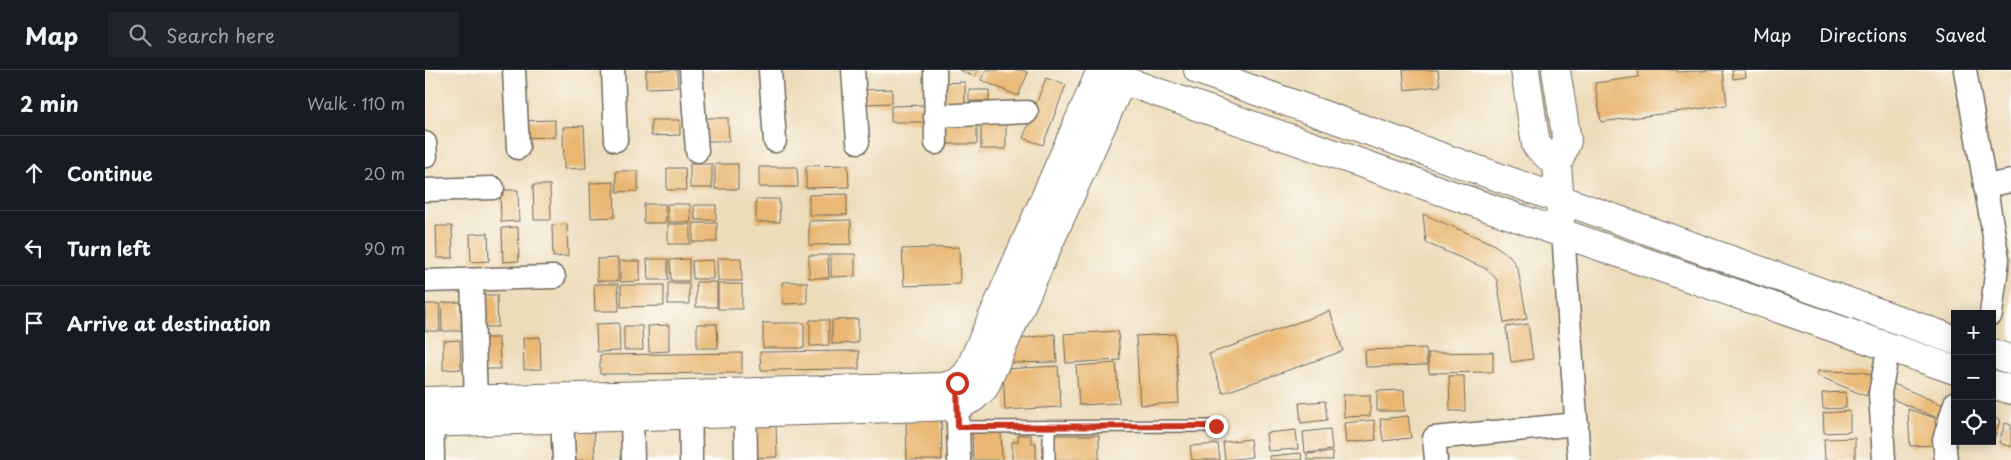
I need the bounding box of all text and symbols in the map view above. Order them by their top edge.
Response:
search box [108,12,458,57]
text: Map [25,17,78,53]
icon: search [126,21,154,49]
text: Search here [166,21,275,49]
text: Map [1753,21,1791,48]
text: Directions [1819,21,1907,48]
text: Saved [1935,21,1986,48]
text: 2 min [20,87,79,119]
text: Walk · 110 m [307,91,405,115]
icon: ahead [20,159,48,187]
text: Continue [67,159,153,187]
text: 20 m [364,161,405,185]
icon: left [20,234,48,262]
text: Turn left [67,234,151,262]
text: 90 m [364,236,405,260]
icon: arrive [20,309,48,337]
text: Arrive at destination [67,309,271,337]
map controls [1951,310,1996,445]
button: + [1951,310,1996,355]
button: − [1951,355,1996,400]
route start [946,372,969,395]
button: locate [1951,400,1996,445]
route end [1205,415,1228,438]

